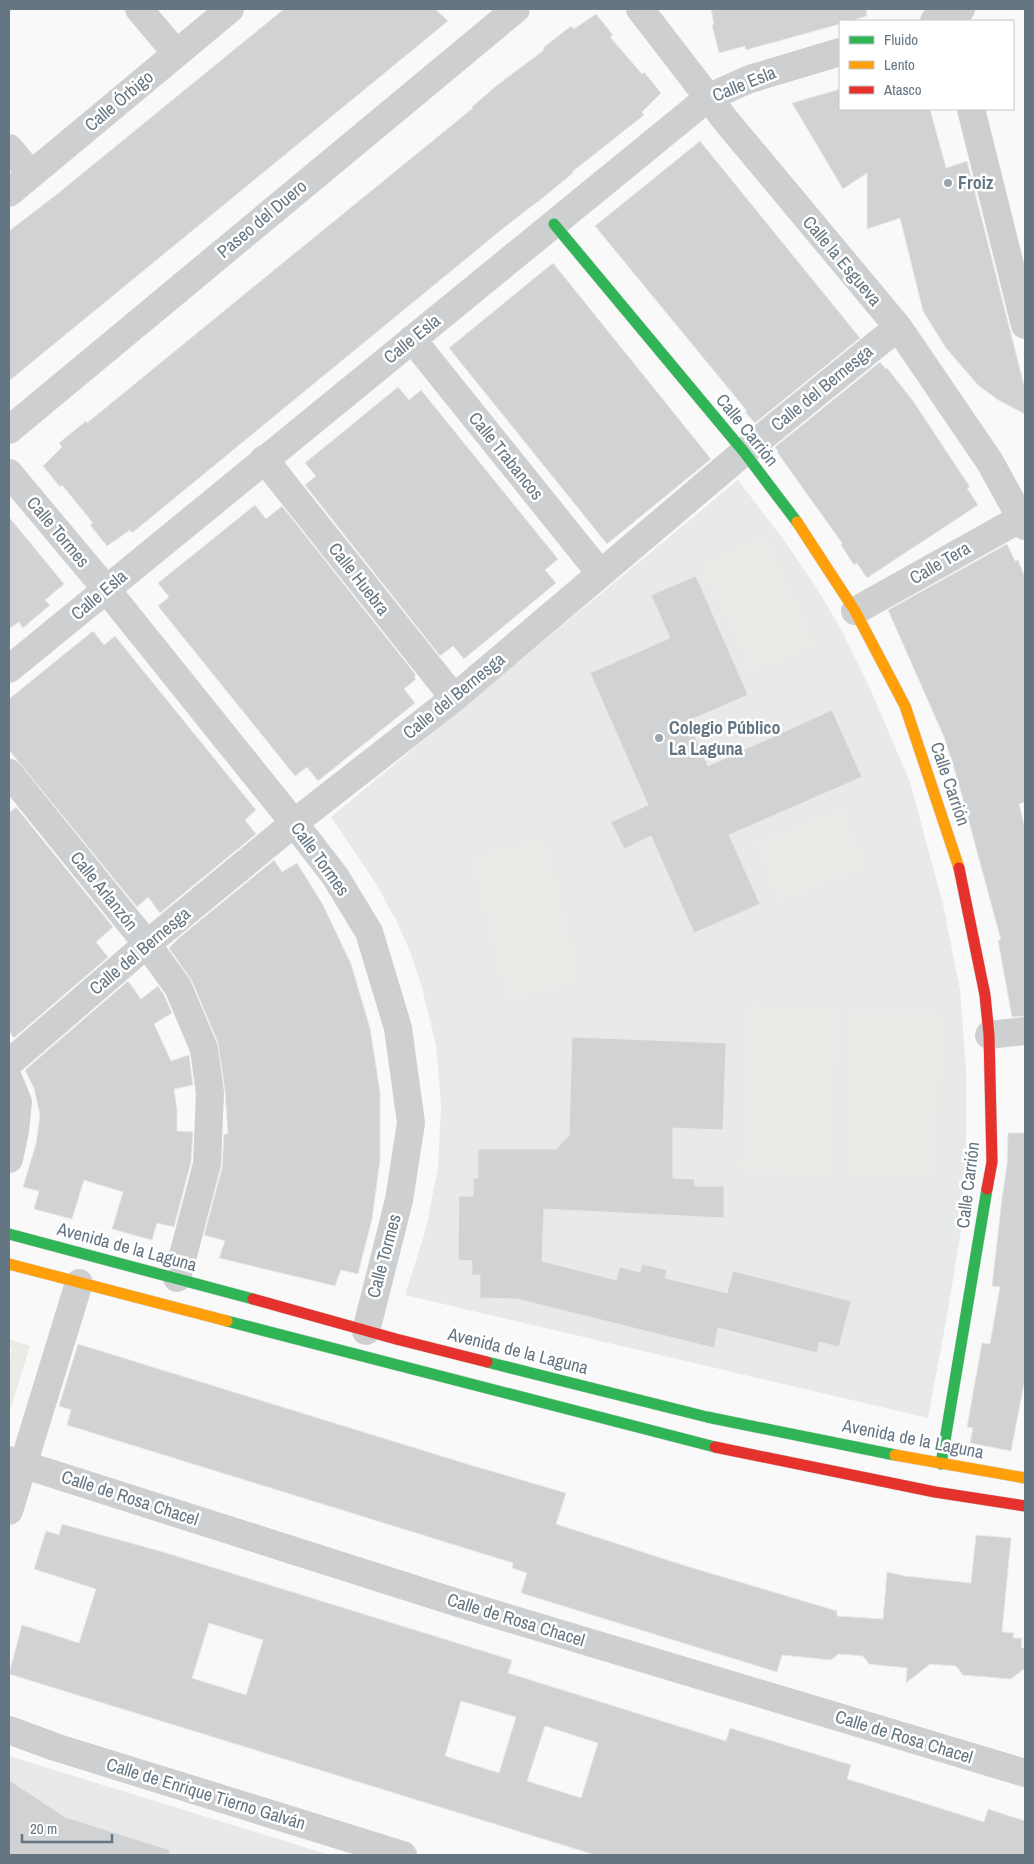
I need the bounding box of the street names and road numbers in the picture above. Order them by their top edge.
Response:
street label: Calle Esla [708,59,779,108]
street label: Calle Órbigo [79,64,158,137]
street label: Paseo del Duero [212,174,312,264]
street label: Calle la Esgueva [797,210,888,311]
street label: Calle Esla [378,308,445,369]
street label: Calle del Bernesga [765,339,878,437]
street label: Calle Carrión [710,388,784,471]
street label: Calle Trabancos [463,406,550,505]
street label: Calle Tormes [21,491,96,573]
street label: Calle Tera [905,535,975,590]
street label: Calle Huebra [323,537,396,620]
street label: Calle Esla [65,564,132,626]
street label: Calle del Bernesga [397,647,510,745]
street label: Calle Carrión [924,739,976,829]
street label: Calle Tormes [285,817,356,901]
street label: Calle Arlanzón [65,846,144,936]
street label: Calle del Bernesga [84,901,195,1000]
street label: Calle Carrión [950,1140,985,1230]
street label: Calle Tormes [360,1211,407,1301]
street label: Avenida de la Laguna [54,1216,200,1277]
street label: Avenida de la Laguna [445,1321,591,1380]
street label: Avenida de la Laguna [839,1412,986,1464]
street label: Calle de Rosa Chacel [58,1464,202,1531]
street label: Calle de Rosa Chacel [444,1587,588,1652]
street label: Calle de Rosa Chacel [832,1704,976,1769]
street label: Calle de Enrique Tierno Galván [104,1751,309,1836]

